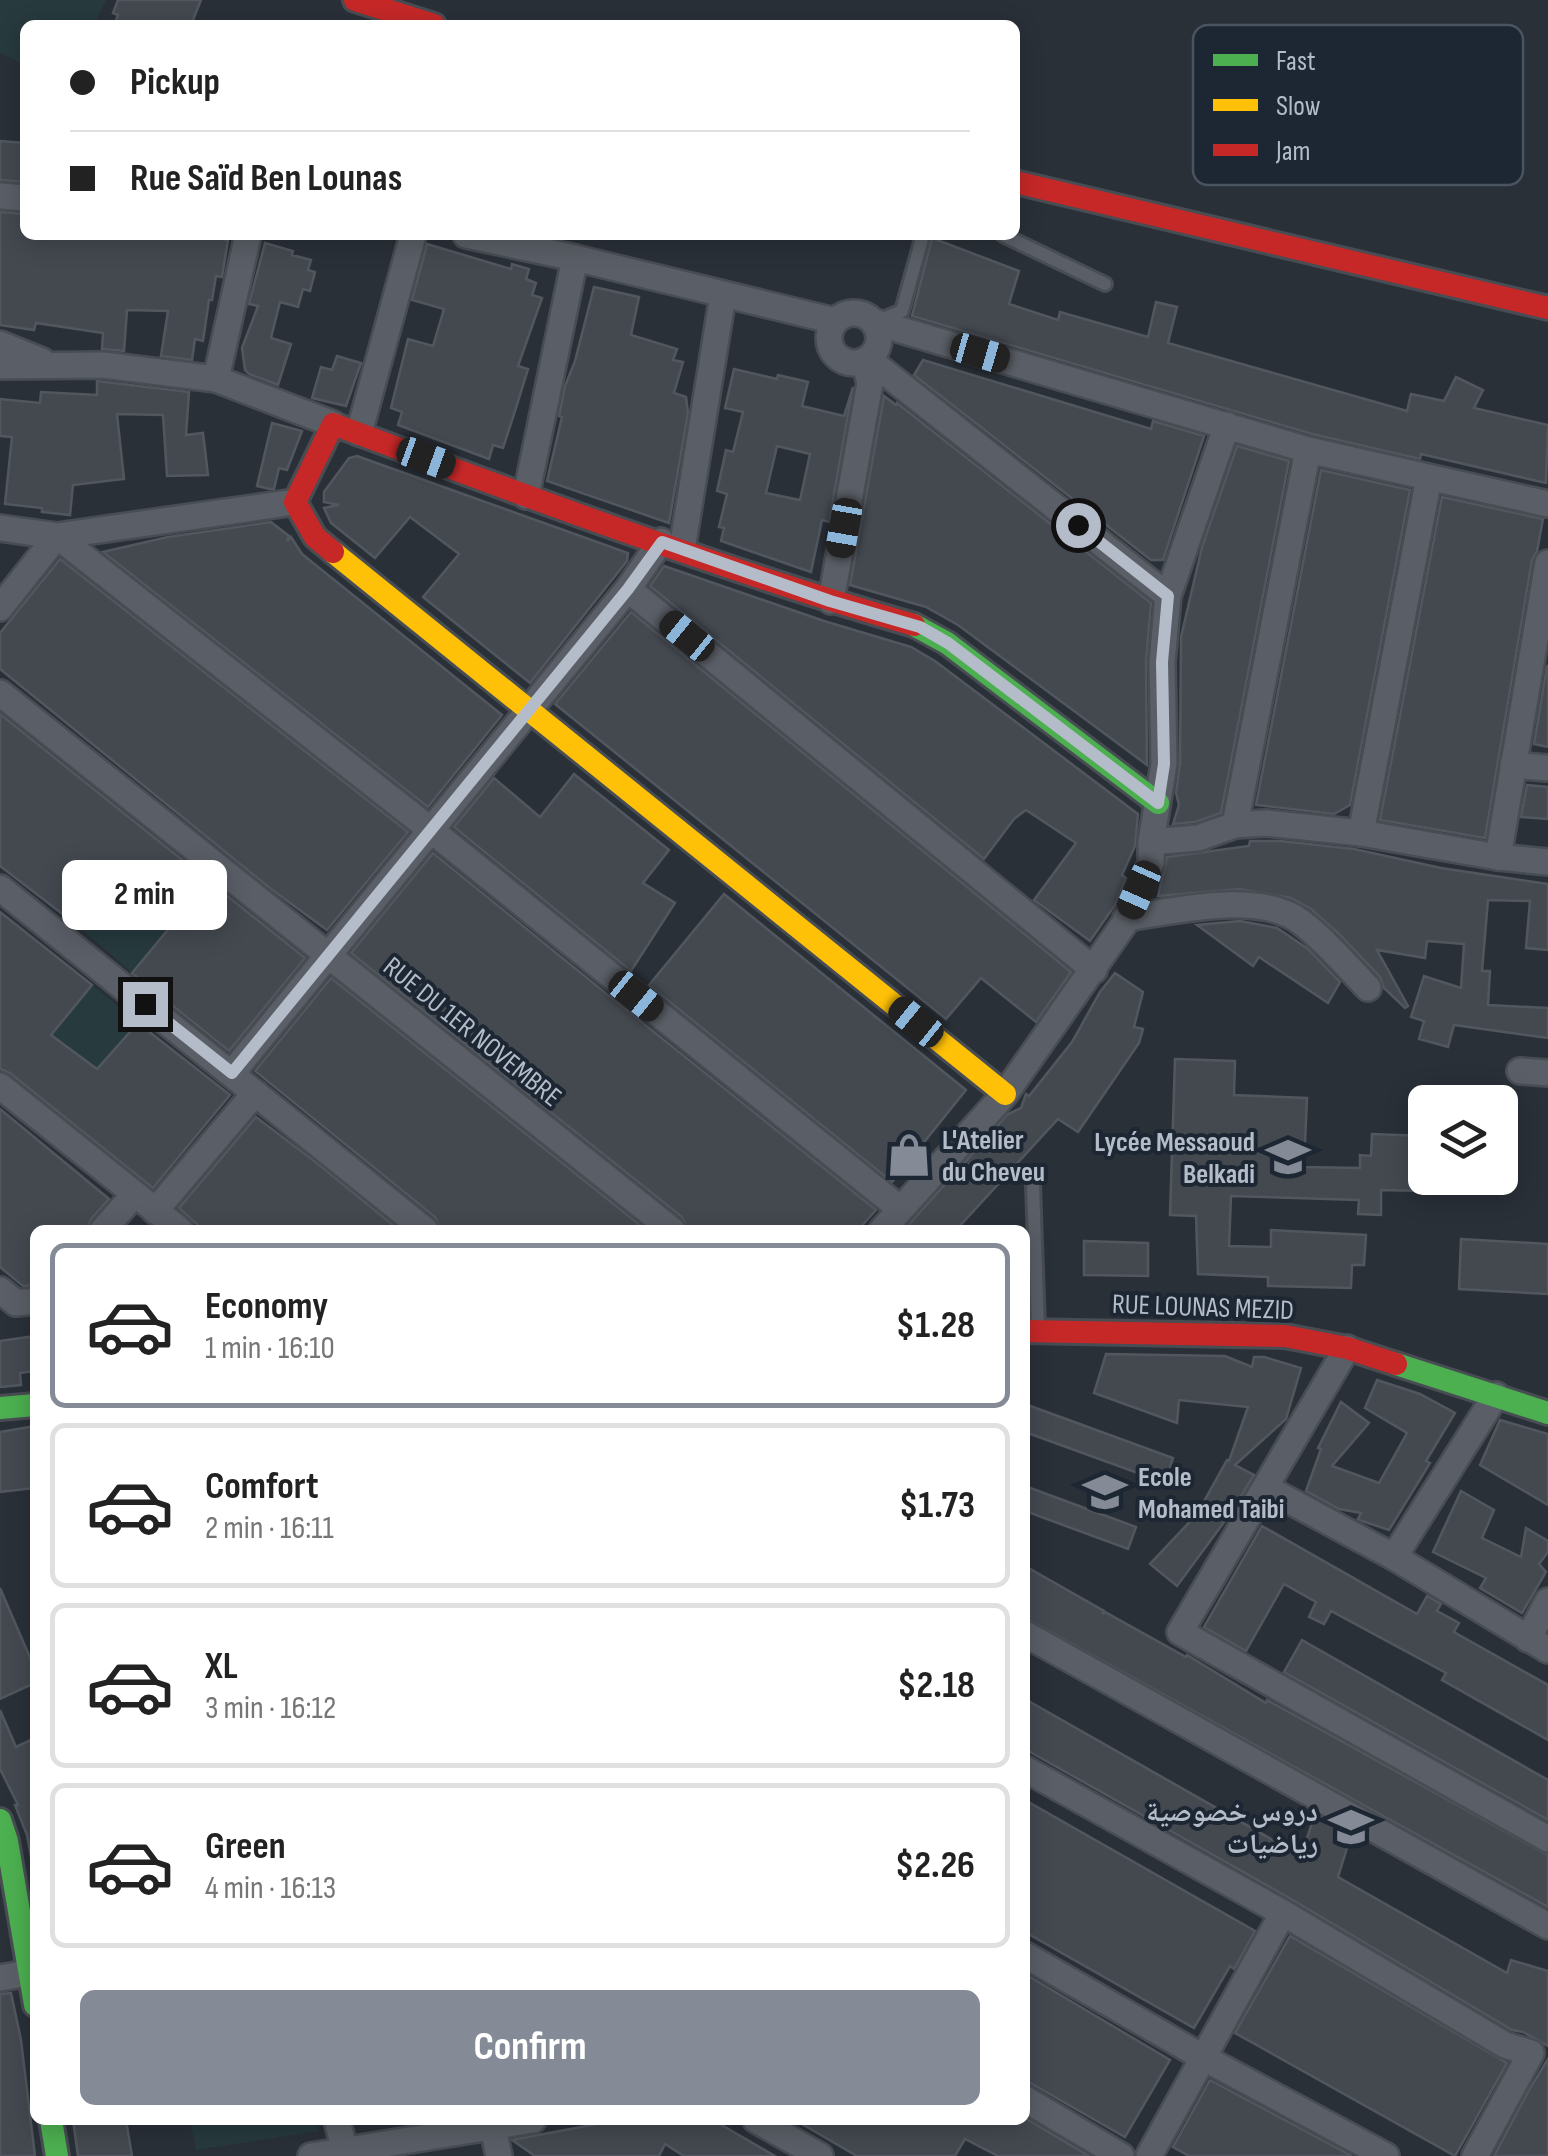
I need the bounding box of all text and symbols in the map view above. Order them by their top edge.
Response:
legend [1193,25,1523,185]
text: Fast [1276,45,1315,78]
text: Pickup [130,60,220,105]
text: Slow [1276,90,1321,123]
text: Jam [1275,135,1311,168]
text: Rue Saïd Ben Lounas [130,156,402,201]
car [947,330,1013,376]
car [393,434,459,482]
car [824,496,864,560]
route start [1056,503,1101,548]
car [654,605,720,667]
car [1113,856,1165,924]
callout: 2 min [62,859,228,929]
text: 2 min [114,875,175,914]
street label: RUE DU 1ER NOVEMBRE [376,950,568,1114]
car [603,965,669,1027]
route end [123,982,168,1027]
car [883,991,949,1053]
map controls [1408,1085,1518,1195]
button: layers [1408,1085,1518,1195]
place label: L'Atelier du Cheveu [942,1124,1045,1189]
place label: Lycée Messaoud Belkadi [1094,1126,1255,1191]
shop icon: L'Atelier du Cheveu [885,1131,933,1179]
school or university icon: Lycée Messaoud Belkadi [1264,1133,1312,1181]
icon: car [85,1281,175,1371]
text: Economy [205,1284,328,1329]
street label: RUE LOUNAS MEZID [1111,1288,1295,1327]
text: $1.28 [896,1303,975,1348]
text: 1 min · 16:10 [205,1329,335,1368]
icon: car [85,1461,175,1551]
place label: Ecole Mohamed Taibi [1138,1461,1284,1526]
text: Comfort [205,1464,319,1509]
school or university icon: Ecole Mohamed Taibi [1081,1468,1129,1516]
text: $1.73 [899,1483,975,1528]
text: 2 min · 16:11 [205,1509,334,1548]
icon: car [85,1641,175,1731]
text: XL [205,1644,238,1689]
text: $2.18 [897,1663,975,1708]
text: 3 min · 16:12 [205,1689,336,1728]
place label: دروس خصوصية رياضيات [1146,1796,1318,1861]
school or university icon: دروس خصوصية رياضيات [1327,1803,1375,1851]
icon: car [85,1821,175,1911]
text: Green [205,1824,286,1869]
text: $2.26 [895,1843,975,1888]
text: 4 min · 16:13 [205,1869,336,1908]
button: Confirm [80,1990,980,2105]

